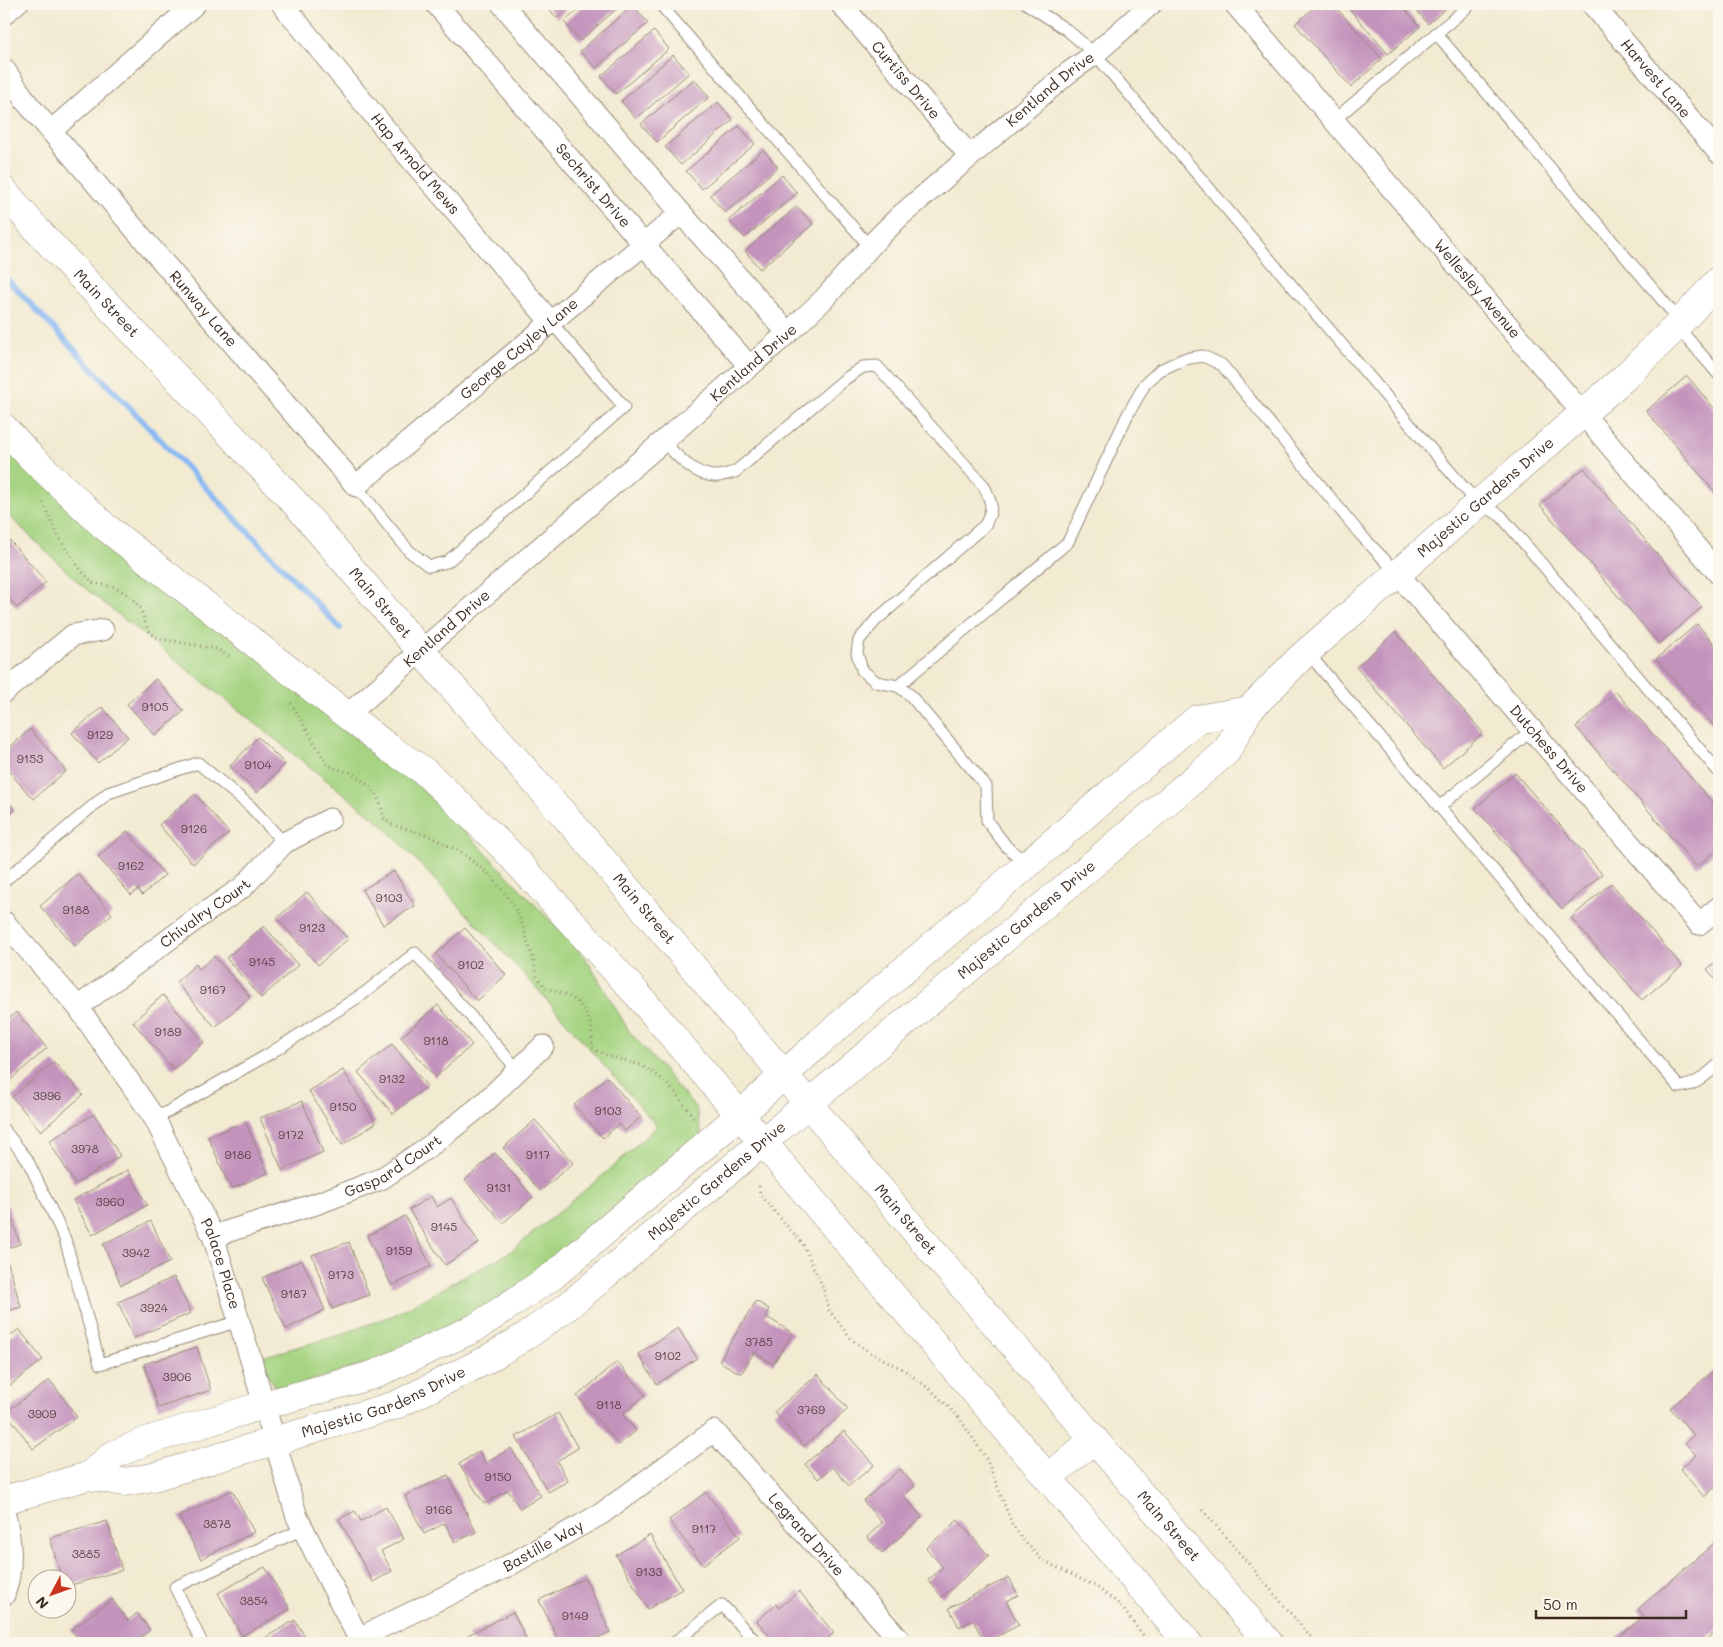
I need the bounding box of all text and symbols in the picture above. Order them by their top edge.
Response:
street label: Harvest Lane [1617,34,1696,122]
street label: Curtiss Drive [868,36,945,123]
street label: Kentland Drive [1001,47,1098,131]
street label: Hap Arnold Mews [367,108,465,218]
street label: Sechrist Drive [552,138,636,231]
street label: Wellesley Avenue [1430,235,1526,342]
street label: Main Street [70,264,144,341]
street label: Runway Lane [165,266,242,351]
street label: George Cayley Lane [455,293,582,404]
street label: Kentland Drive [705,319,801,405]
street label: Majestic Gardens Drive [1412,432,1558,561]
street label: Main Street [345,563,417,642]
street label: Kentland Drive [398,585,494,671]
house number: 9105 [142,698,168,714]
street label: Dutchess Drive [1506,700,1593,797]
house number: 9129 [87,726,113,742]
house number: 9153 [17,750,43,766]
house number: 9104 [245,756,271,772]
house number: 9126 [181,820,207,836]
street label: Majestic Gardens Drive [953,855,1099,983]
house number: 9162 [118,857,144,873]
street label: Main Street [609,869,680,948]
street label: Chivalry Court [155,874,255,952]
house number: 9103 [376,889,402,905]
house number: 9188 [63,901,89,917]
house number: 9123 [299,919,325,935]
house number: 9145 [249,953,275,969]
house number: 9102 [458,956,484,972]
house number: 9167 [200,981,227,997]
house number: 9189 [155,1023,181,1039]
house number: 9118 [423,1032,449,1048]
house number: 9132 [379,1070,405,1086]
house number: 3996 [33,1087,61,1103]
house number: 9150 [330,1098,357,1114]
house number: 9103 [595,1102,621,1118]
street label: Majestic Gardens Drive [643,1116,789,1244]
house number: 9172 [278,1126,304,1142]
street label: Gaspard Court [341,1130,446,1201]
house number: 3978 [71,1140,99,1156]
house number: 9186 [225,1146,251,1162]
house number: 9117 [526,1146,551,1162]
house number: 9131 [487,1179,511,1195]
street label: Main Street [871,1179,942,1258]
house number: 3960 [96,1193,125,1209]
street label: Palace Place [197,1214,246,1312]
house number: 9145 [431,1218,457,1234]
house number: 9159 [386,1242,412,1258]
house number: 3942 [122,1244,150,1260]
house number: 9173 [328,1266,354,1282]
house number: 9187 [281,1285,308,1301]
house number: 3924 [140,1299,168,1315]
house number: 3785 [745,1333,773,1349]
house number: 9102 [655,1347,681,1363]
street label: Majestic Gardens Drive [299,1361,469,1441]
house number: 3906 [163,1368,191,1384]
house number: 9118 [596,1396,622,1412]
house number: 3769 [797,1401,825,1417]
house number: 3909 [28,1405,56,1421]
house number: 9150 [485,1468,512,1484]
street label: Main Street [1133,1486,1205,1565]
street label: Legrand Drive [765,1488,849,1580]
house number: 9166 [426,1501,452,1517]
house number: 3878 [203,1515,231,1531]
street label: Bastille Way [499,1515,587,1576]
house number: 9117 [692,1520,717,1536]
house number: 3885 [72,1545,100,1561]
house number: 9133 [636,1563,662,1579]
north arrow [28,1570,78,1620]
scale bar [1536,1587,1686,1619]
house number: 3854 [240,1592,268,1608]
text: N [31,1593,52,1613]
text: 50 m [1543,1594,1578,1614]
house number: 9149 [562,1607,588,1623]

